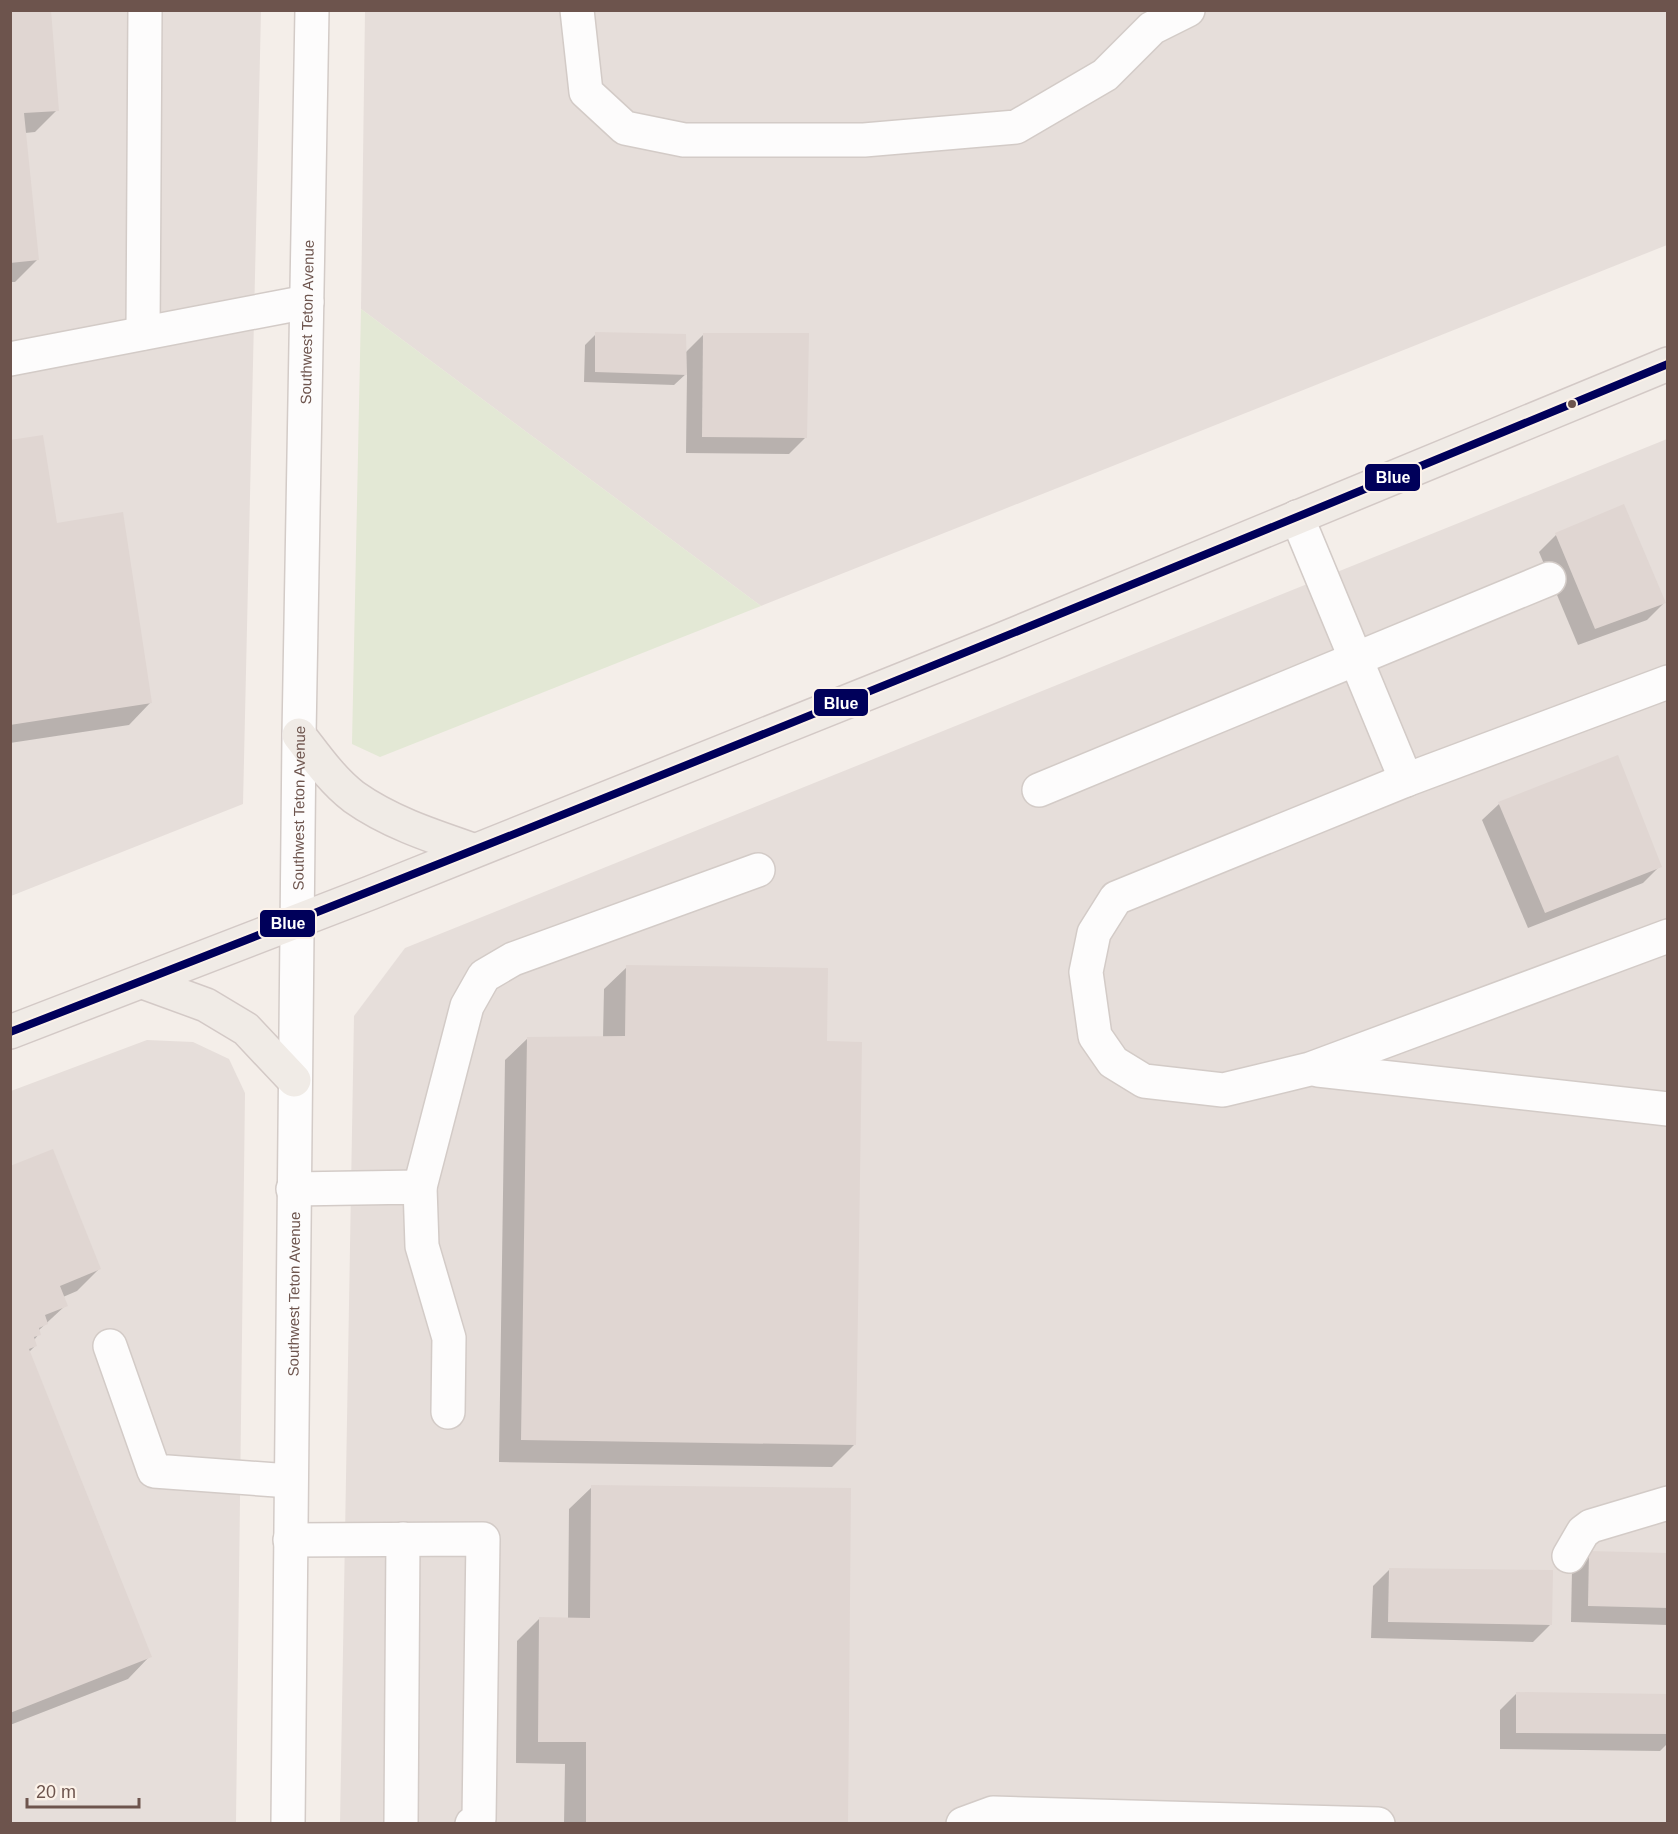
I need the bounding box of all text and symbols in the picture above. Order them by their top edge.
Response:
street label: Southwest Teton Avenue [296,240,316,405]
unlabelled marker [1566,398,1578,410]
line badge: Blue [1364,463,1421,492]
text: Blue [1376,469,1410,486]
line badge: Blue [813,688,869,717]
text: Blue [824,695,858,712]
street label: Southwest Teton Avenue [289,726,308,890]
line badge: Blue [259,909,316,938]
text: Blue [271,915,305,932]
street label: Southwest Teton Avenue [284,1212,303,1376]
scale bar [27,1771,140,1809]
text: 20 m [36,1782,76,1802]

